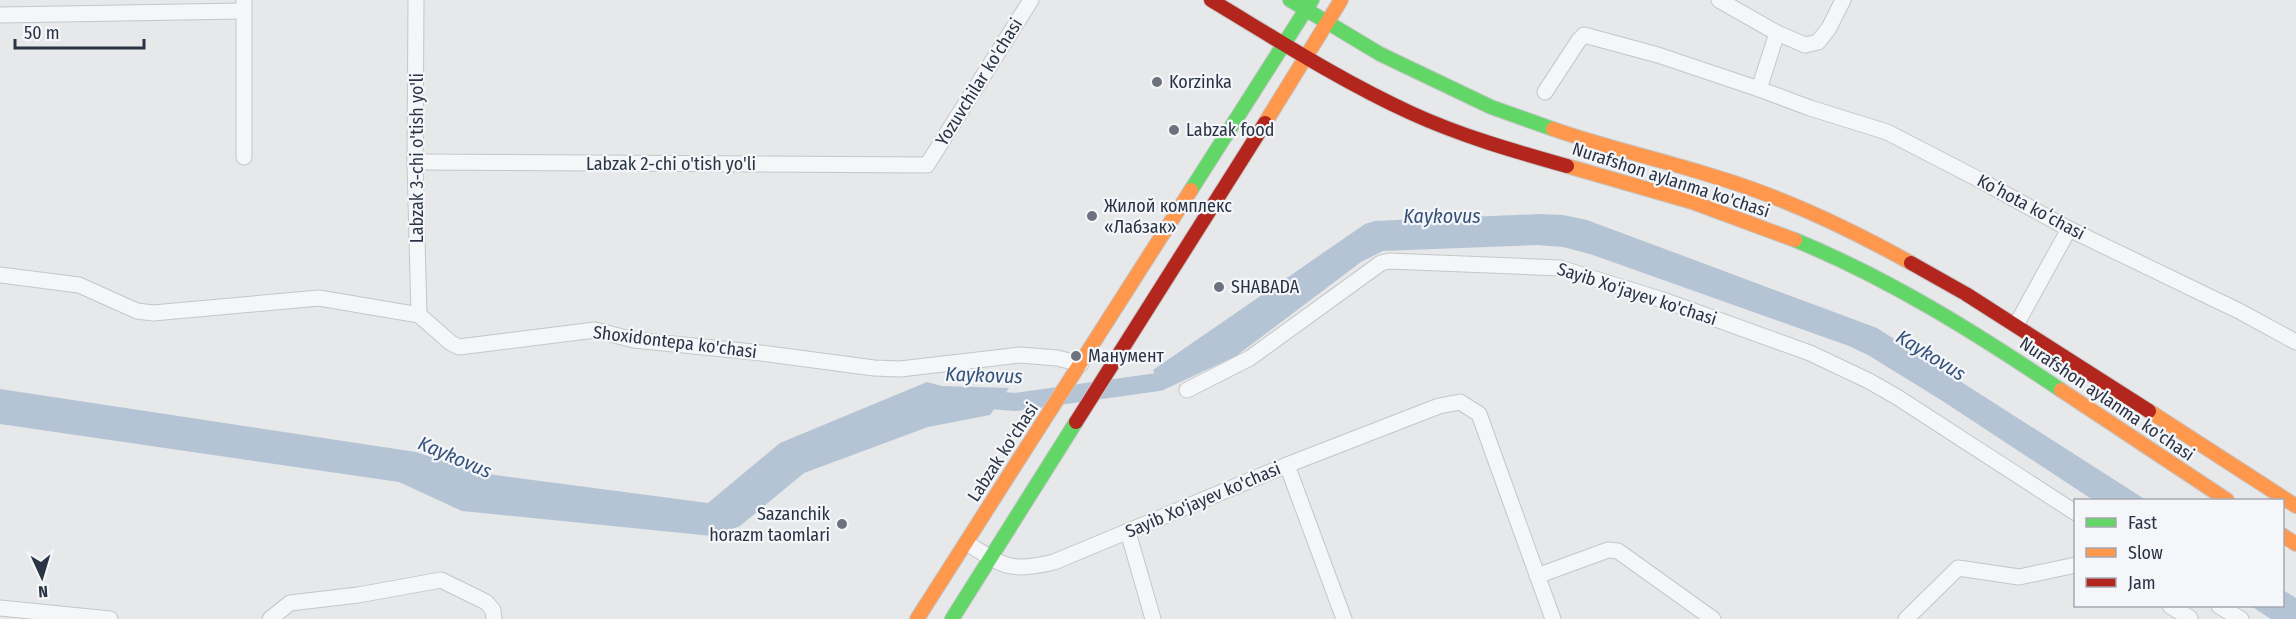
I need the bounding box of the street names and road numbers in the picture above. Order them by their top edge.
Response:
street label: Yozuvchilar ko'chasi [931,14,1027,150]
street label: Labzak 3-chi o'tish yo'li [406,73,428,243]
street label: Nurafshon aylanma ko'chasi [1570,138,1772,222]
street label: Labzak 2-chi o'tish yo'li [586,153,756,175]
street label: Koʻhota koʻchasi [1973,169,2089,245]
street label: Sayib Xo'jayev ko'chasi [1554,258,1720,330]
street label: Shoxidontepa ko'chasi [592,321,758,363]
street label: Nurafshon aylanma ko'chasi [2015,332,2199,466]
street label: Labzak ko'chasi [963,398,1043,506]
street label: Sayib Xo'jayev ko'chasi [1122,457,1284,543]

